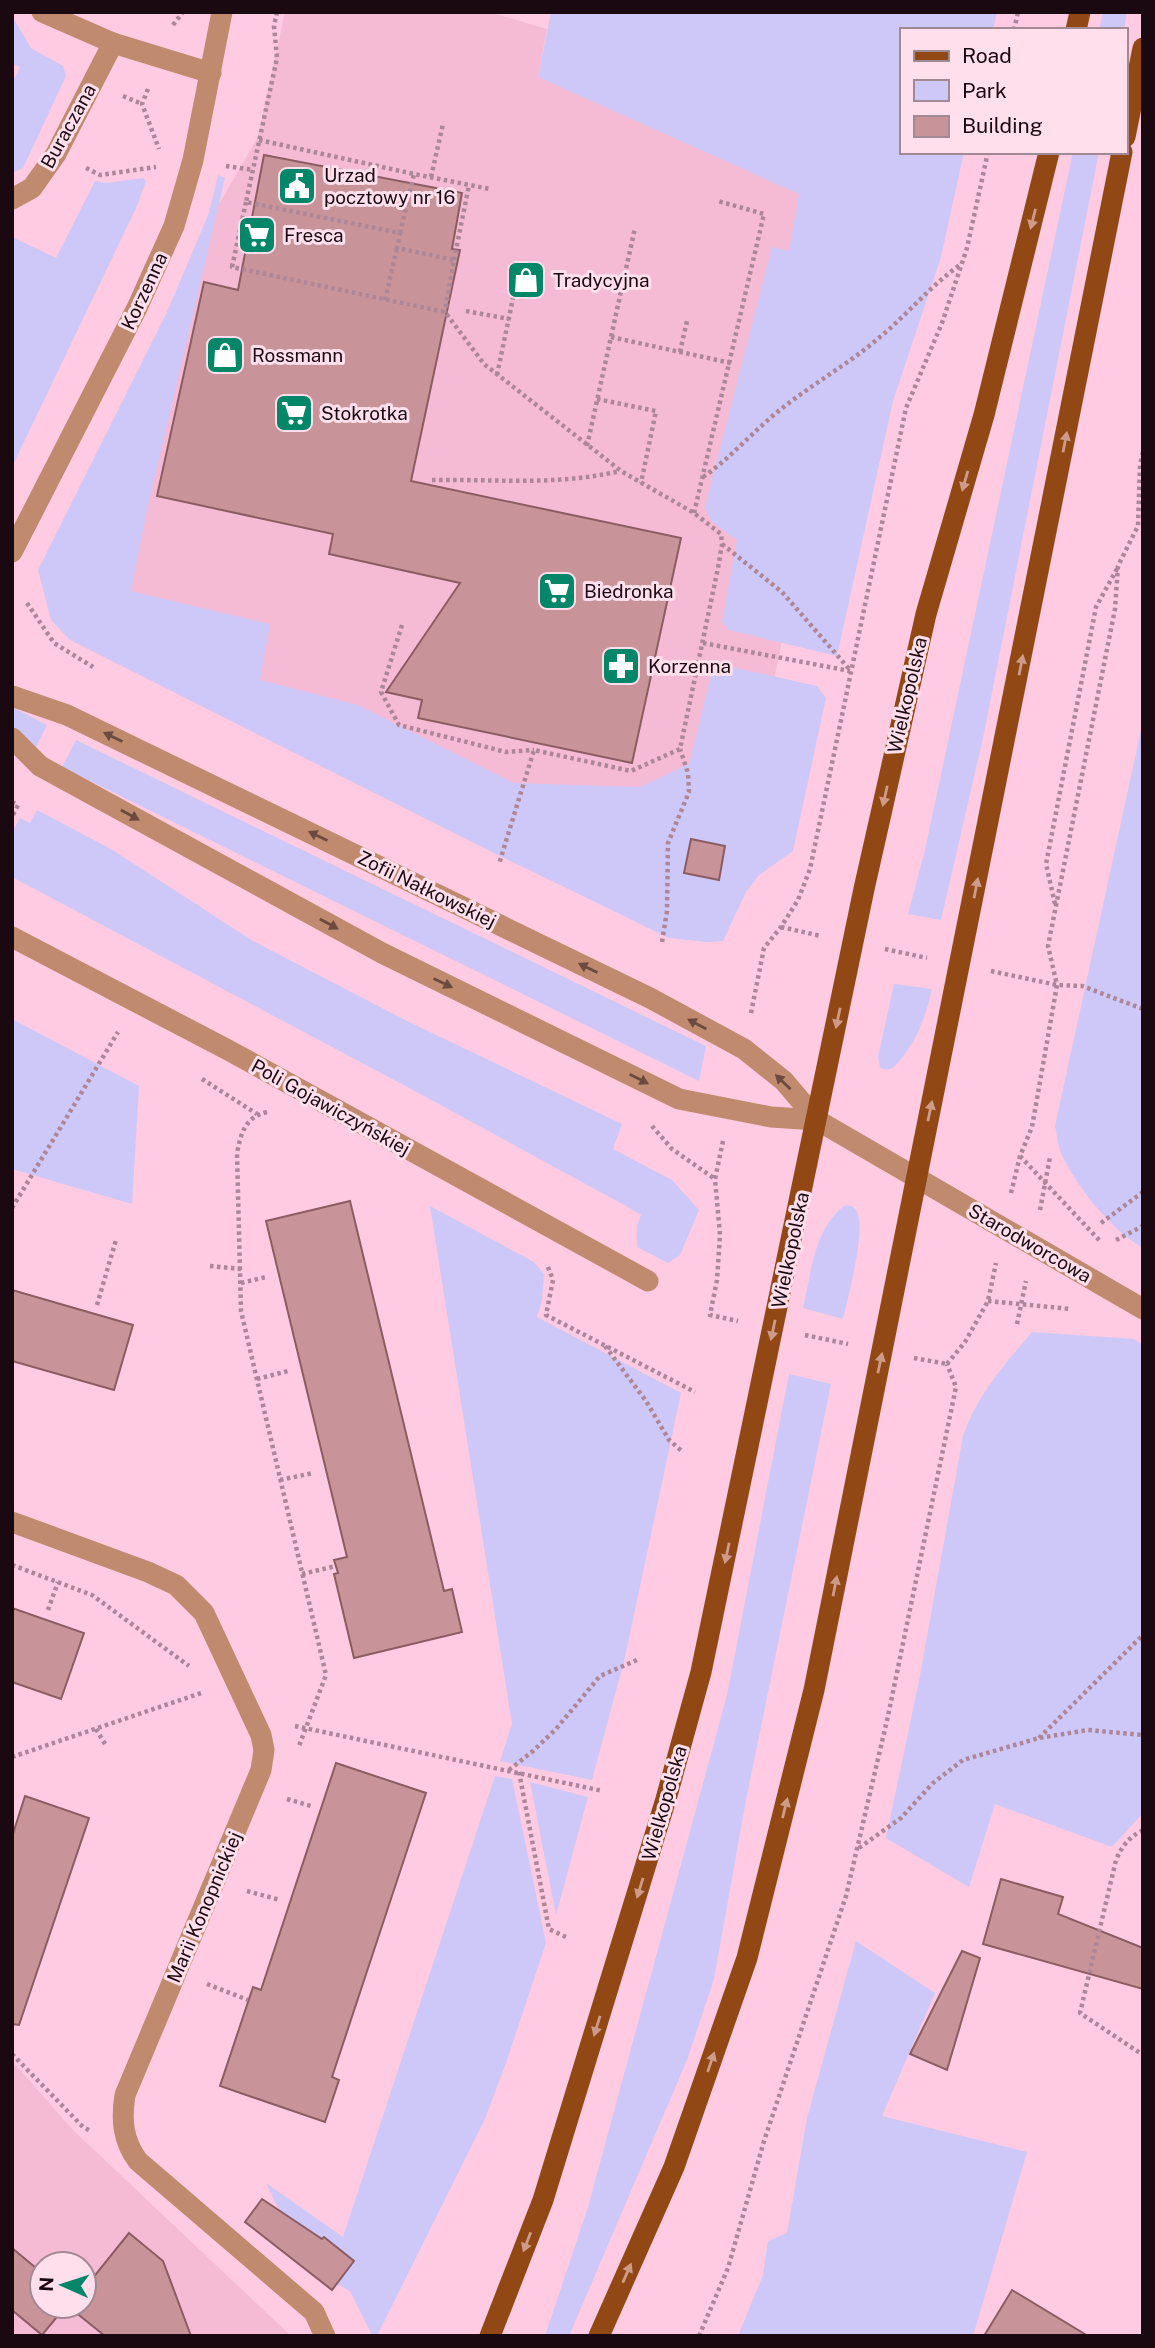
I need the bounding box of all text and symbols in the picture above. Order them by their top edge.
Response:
legend [900,28,1127,154]
text: Road [962,43,1012,68]
text: Park [962,78,1007,103]
street label: Buraczana [36,80,100,172]
text: Building [962,113,1043,138]
place label: Urzad pocztowy nr 16 [324,164,455,208]
public building icon: Urzad pocztowy nr 16 [276,165,318,207]
one-way arrow [1027,208,1038,230]
supermarket icon: Fresca [236,214,278,256]
place label: Fresca [284,224,344,246]
street label: Korzenna [117,249,171,333]
shop icon: Tradycyjna [505,259,547,301]
place label: Tradycyjna [553,269,649,291]
shop icon: Rossmann [204,334,246,376]
place label: Rossmann [252,344,343,366]
supermarket icon: Stokrotka [273,392,315,434]
place label: Stokrotka [321,402,408,424]
one-way arrow [1059,431,1070,453]
one-way arrow [959,470,969,491]
supermarket icon: Biedronka [536,570,578,612]
place label: Biedronka [584,580,674,602]
street label: Wielkopolska [883,635,931,755]
pharmacy icon: Korzenna [600,645,642,687]
one-way arrow [1015,654,1026,676]
place label: Korzenna [648,655,731,677]
one-way arrow [103,731,123,743]
one-way arrow [879,785,890,807]
one-way arrow [120,809,139,821]
one-way arrow [307,831,328,842]
street label: Zofii Nałkowskiej [354,846,500,932]
one-way arrow [971,877,982,899]
one-way arrow [319,918,339,930]
one-way arrow [578,962,598,974]
one-way arrow [433,978,453,989]
one-way arrow [832,1007,843,1029]
one-way arrow [687,1018,707,1030]
street label: Poli Gojawiczyńskiej [248,1054,414,1160]
one-way arrow [630,1073,650,1085]
one-way arrow [775,1073,792,1090]
one-way arrow [925,1100,936,1122]
street label: Wielkopolska [767,1190,813,1310]
street label: Starodworcowa [965,1199,1095,1287]
one-way arrow [767,1319,778,1341]
one-way arrow [874,1352,885,1374]
one-way arrow [721,1542,732,1564]
one-way arrow [829,1575,840,1597]
street label: Wielkopolska [637,1743,691,1863]
one-way arrow [780,1797,791,1819]
street label: Marii Konopnickiej [162,1828,246,1986]
one-way arrow [634,1877,644,1898]
one-way arrow [592,2016,602,2037]
one-way arrow [706,2052,717,2073]
one-way arrow [521,2232,532,2253]
north arrow [28,2250,98,2320]
one-way arrow [622,2263,633,2284]
text: N [35,2276,57,2292]

